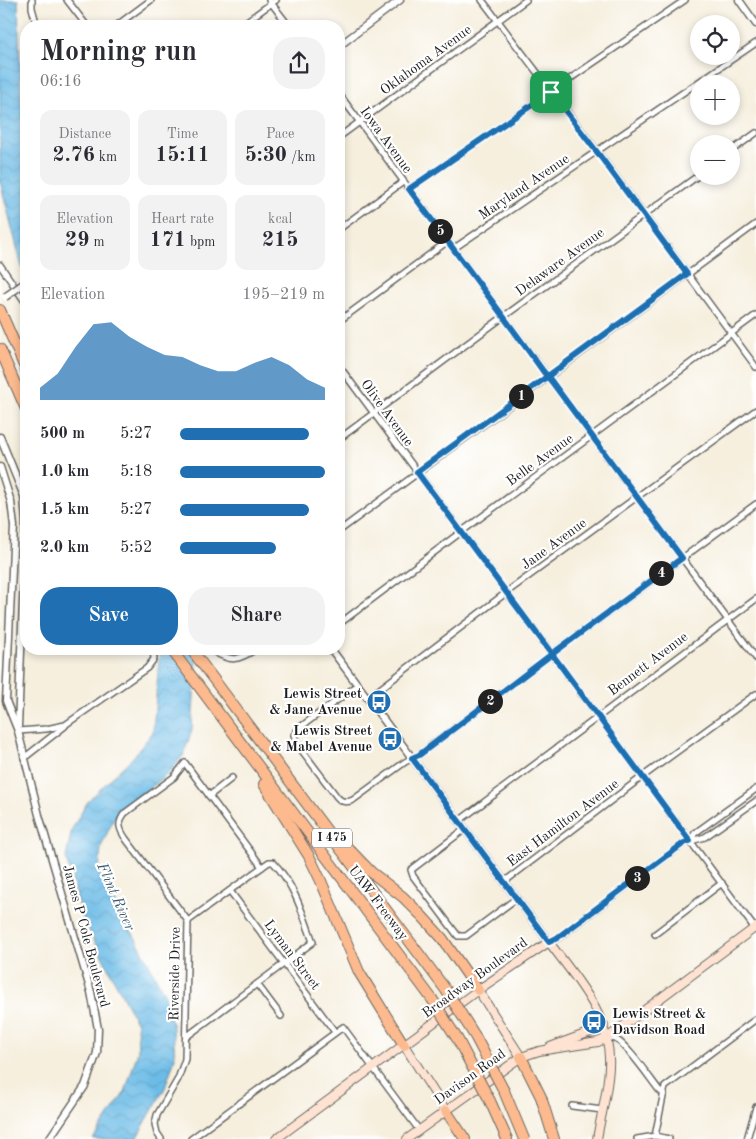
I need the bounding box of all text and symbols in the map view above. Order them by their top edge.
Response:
map controls [690,15,740,185]
button: locate [690,15,740,65]
street label: Oklahoma Avenue [378,22,474,98]
button: share [273,37,325,89]
text: Morning run [40,39,197,67]
pin [530,71,572,113]
text: 06:16 [40,74,82,90]
button: + [690,75,740,125]
icon: arrive [537,78,565,106]
street label: Iowa Avenue [357,104,415,176]
text: Distance [58,127,111,141]
text: Time [167,127,198,141]
text: Pace [266,127,294,141]
button: − [690,135,740,185]
text: 2.76 [52,145,95,166]
text: 15:11 [155,145,210,166]
text: 5:30 [245,145,287,166]
text: km [95,150,117,164]
text: /km [287,150,316,164]
street label: Maryland Avenue [476,152,572,222]
text: Elevation [56,212,113,226]
text: Heart rate [151,212,214,226]
text: kcal [268,212,292,226]
pin: 5 [428,218,452,244]
text: 5 [436,224,445,238]
street label: Delaware Avenue [513,225,607,299]
text: 29 [65,230,89,251]
text: 171 [149,230,186,251]
text: 215 [262,230,298,251]
text: m [89,235,105,249]
text: bpm [186,235,216,249]
text: Elevation [40,287,105,303]
text: 195–219 m [242,287,325,303]
street label: Olive Avenue [358,377,416,449]
pin: 1 [508,384,534,408]
text: 1 [517,389,526,403]
text: 500 m [40,426,85,442]
text: 5:27 [120,426,152,442]
street label: Belle Avenue [504,431,576,489]
text: 1.0 km [40,464,89,480]
text: 5:18 [120,464,152,480]
text: 1.5 km [40,502,89,518]
text: 5:27 [120,502,152,518]
street label: Jane Avenue [519,516,589,572]
text: 2.0 km [40,540,89,556]
text: 5:52 [120,540,152,556]
pin: 4 [648,560,674,586]
text: 4 [657,566,666,580]
button: Save [40,587,178,645]
button: Share [188,587,325,645]
street label: Bennett Avenue [606,630,690,698]
place label: Lewis Street & Jane Avenue [269,687,362,717]
pin: 2 [478,688,502,714]
bus stop icon: Lewis Street & Jane Avenue [366,689,392,715]
text: 2 [486,694,495,708]
place label: Lewis Street & Mabel Avenue [271,724,372,754]
bus stop icon: Lewis Street & Mabel Avenue [377,726,403,752]
street label: East Hamilton Avenue [505,777,621,869]
road number: I 475 [312,828,352,848]
water label: Flint River [93,860,137,934]
street label: James P Cole Boulevard [60,863,112,1009]
street label: UAW Freeway [345,863,411,943]
pin: 3 [624,866,650,890]
text: 3 [633,871,642,885]
street label: Lyman Street [261,917,323,993]
street label: Riverside Drive [167,927,183,1021]
street label: Broadway Boulevard [420,935,530,1021]
place label: Lewis Street & Davidson Road [612,1007,706,1037]
bus stop icon: Lewis Street & Davidson Road [581,1009,607,1035]
street label: Davison Road [432,1047,508,1107]

